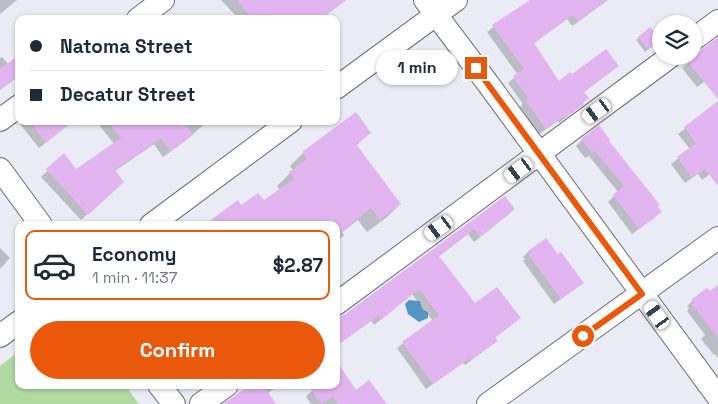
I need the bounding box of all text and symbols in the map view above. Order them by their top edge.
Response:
map controls [652,15,702,65]
button: layers [652,15,702,65]
text: Natoma Street [60,34,193,59]
callout: 1 min [376,50,458,86]
text: 1 min [397,57,437,78]
route end [465,57,487,79]
text: Decatur Street [60,82,195,107]
car [580,96,613,126]
car [502,155,535,185]
car [422,213,455,243]
text: Economy [92,242,176,267]
icon: car [32,243,77,288]
text: $2.87 [273,253,323,278]
text: 1 min · 11:37 [92,267,178,288]
car [642,298,671,332]
button: Confirm [30,321,325,379]
route start [572,325,594,347]

